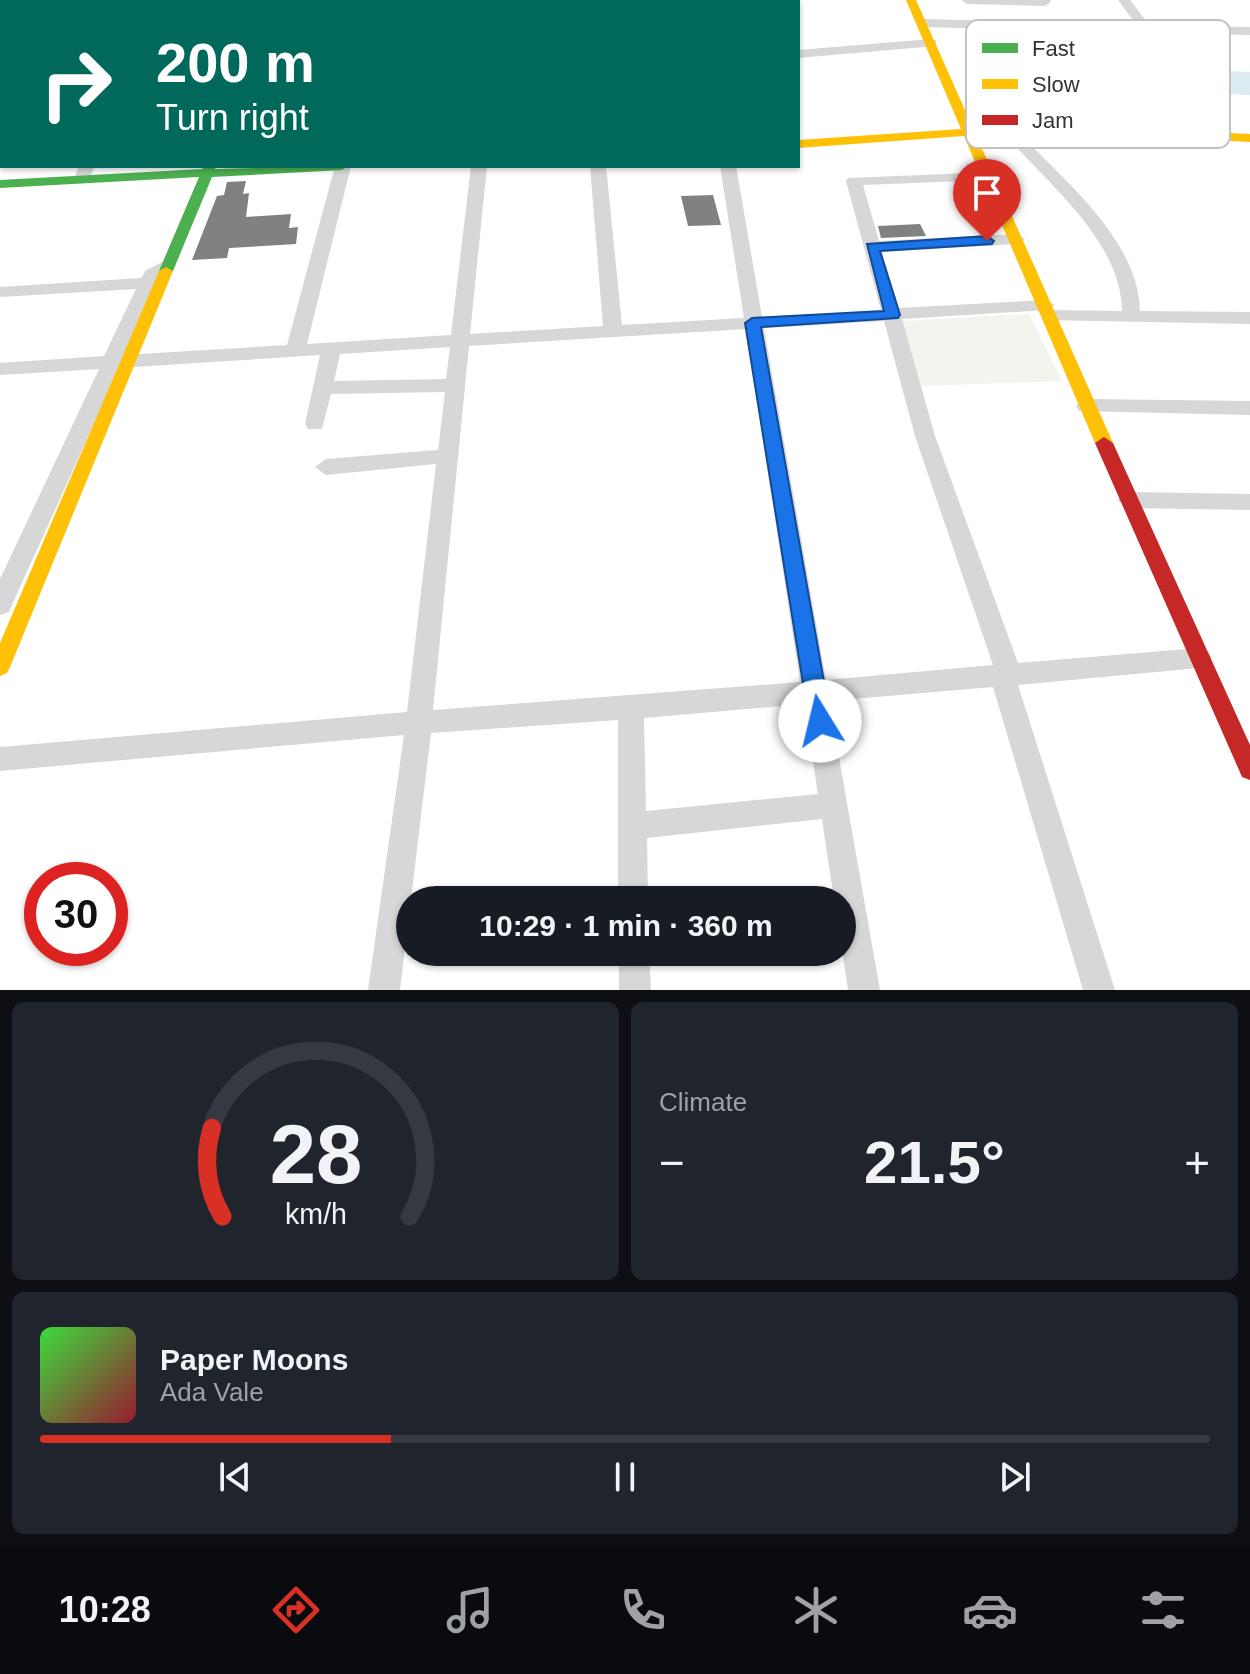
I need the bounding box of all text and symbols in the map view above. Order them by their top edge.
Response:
legend [966,20,1230,148]
text: 200 m [156,31,315,94]
icon: right [24,32,128,136]
text: Fast [1032,36,1075,61]
text: Slow [1032,72,1080,97]
text: Turn right [156,97,309,138]
text: Jam [1032,108,1074,133]
pin [953,159,1021,241]
icon: arrive [965,171,1009,215]
position arrow [778,679,862,763]
speed limit sign: 30 [24,862,128,966]
text: 10:29 · 1 min · 360 m [479,909,773,942]
text: Climate [659,1087,747,1117]
text: 28 [269,1108,362,1201]
text: 21.5° [864,1129,1005,1196]
text: − [659,1138,685,1187]
text: + [1184,1138,1210,1187]
text: km/h [285,1198,346,1230]
text: Paper Moons [160,1343,348,1376]
text: Ada Vale [160,1377,264,1407]
icon: previous [213,1455,257,1499]
icon: pause [603,1455,647,1499]
icon: next [993,1455,1037,1499]
icon: directions [268,1582,324,1638]
icon: music [442,1582,498,1638]
icon: phone [615,1582,671,1638]
icon: climate [788,1582,844,1638]
icon: car [962,1582,1018,1638]
icon: filters [1135,1582,1191,1638]
text: 10:28 [59,1589,151,1630]

